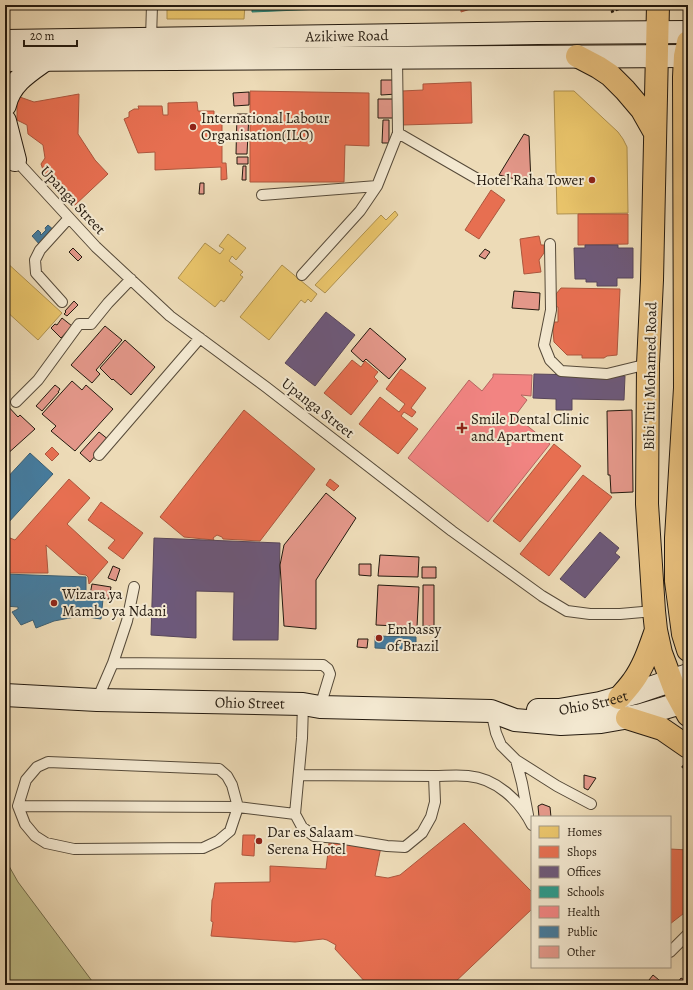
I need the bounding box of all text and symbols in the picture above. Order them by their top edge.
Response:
scale bar [24,22,77,48]
street label: Azikiwe Road [304,25,390,47]
text: 20 m [30,28,54,44]
place label: International Labour Organisation(ILO) [201,108,329,145]
marker: International Labour Organisation(ILO) [188,122,198,132]
street label: Upanga Street [36,161,110,239]
place label: Hotel Raha Tower [476,170,584,190]
marker: Hotel Raha Tower [587,175,597,185]
street label: Bibi Titi Mohamed Road [639,301,661,450]
street label: Upanga Street [277,373,359,443]
place label: Smile Dental Clinic and Apartment [471,409,589,446]
marker: Smile Dental Clinic and Apartment [456,422,468,434]
place label: Wizara ya Mambo ya Ndani [61,584,166,621]
marker: Wizara ya Mambo ya Ndani [49,598,59,608]
place label: Embassy of Brazil [387,619,442,656]
marker: Embassy of Brazil [374,633,384,643]
street label: Ohio Street [557,686,630,720]
street label: Ohio Street [215,692,285,714]
legend [531,816,671,968]
place label: Dar es Salaam Serena Hotel [267,822,354,859]
text: Homes [567,824,602,840]
marker: Dar es Salaam Serena Hotel [254,836,264,846]
text: Shops [567,844,597,860]
text: Offices [567,864,601,880]
text: Schools [567,884,604,900]
text: Health [567,904,601,920]
text: Public [567,924,598,940]
text: Other [567,944,596,960]

